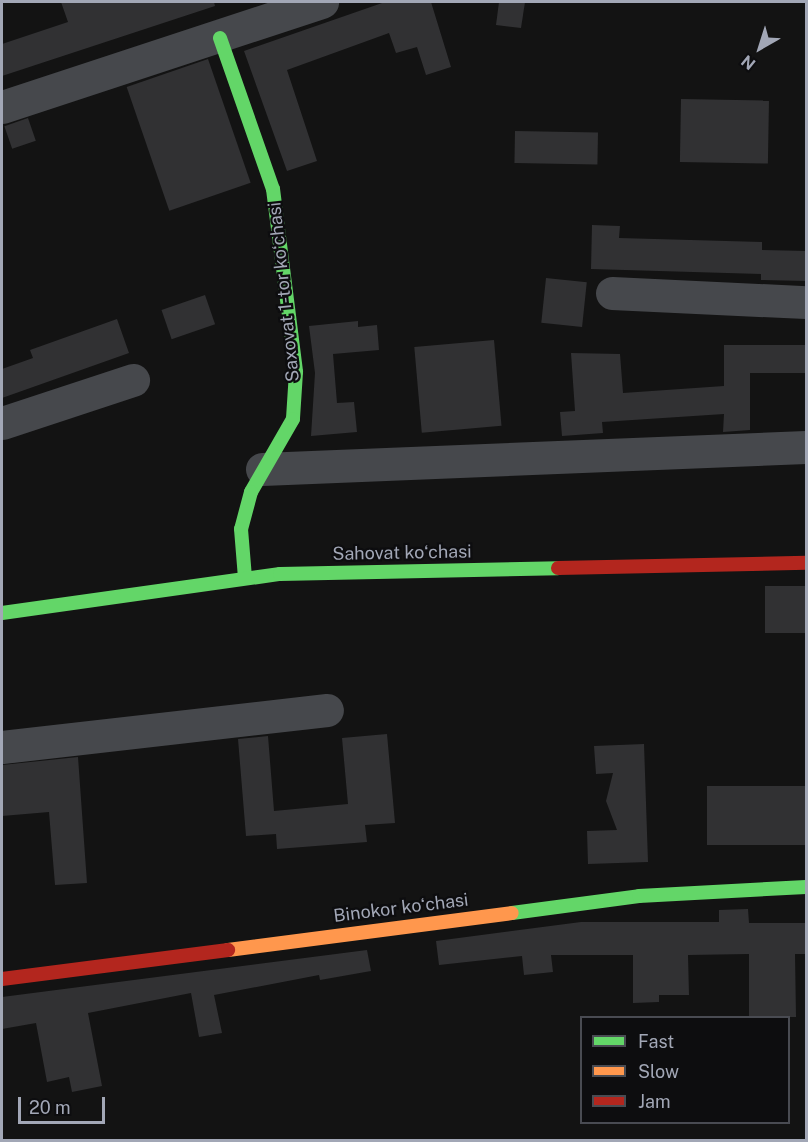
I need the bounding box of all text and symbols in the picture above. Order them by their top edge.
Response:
north arrow [730,18,790,78]
text: N [738,51,759,74]
street label: Saxovat 1-tor koʻchasi [264,201,304,383]
street label: Sahovat koʻchasi [332,541,472,565]
street label: Binokor koʻchasi [332,889,470,927]
legend [580,1016,790,1124]
text: Fast [638,1031,674,1052]
text: Slow [638,1061,679,1082]
scale bar [21,1085,108,1123]
text: Jam [638,1091,671,1112]
text: 20 m [29,1097,71,1118]

